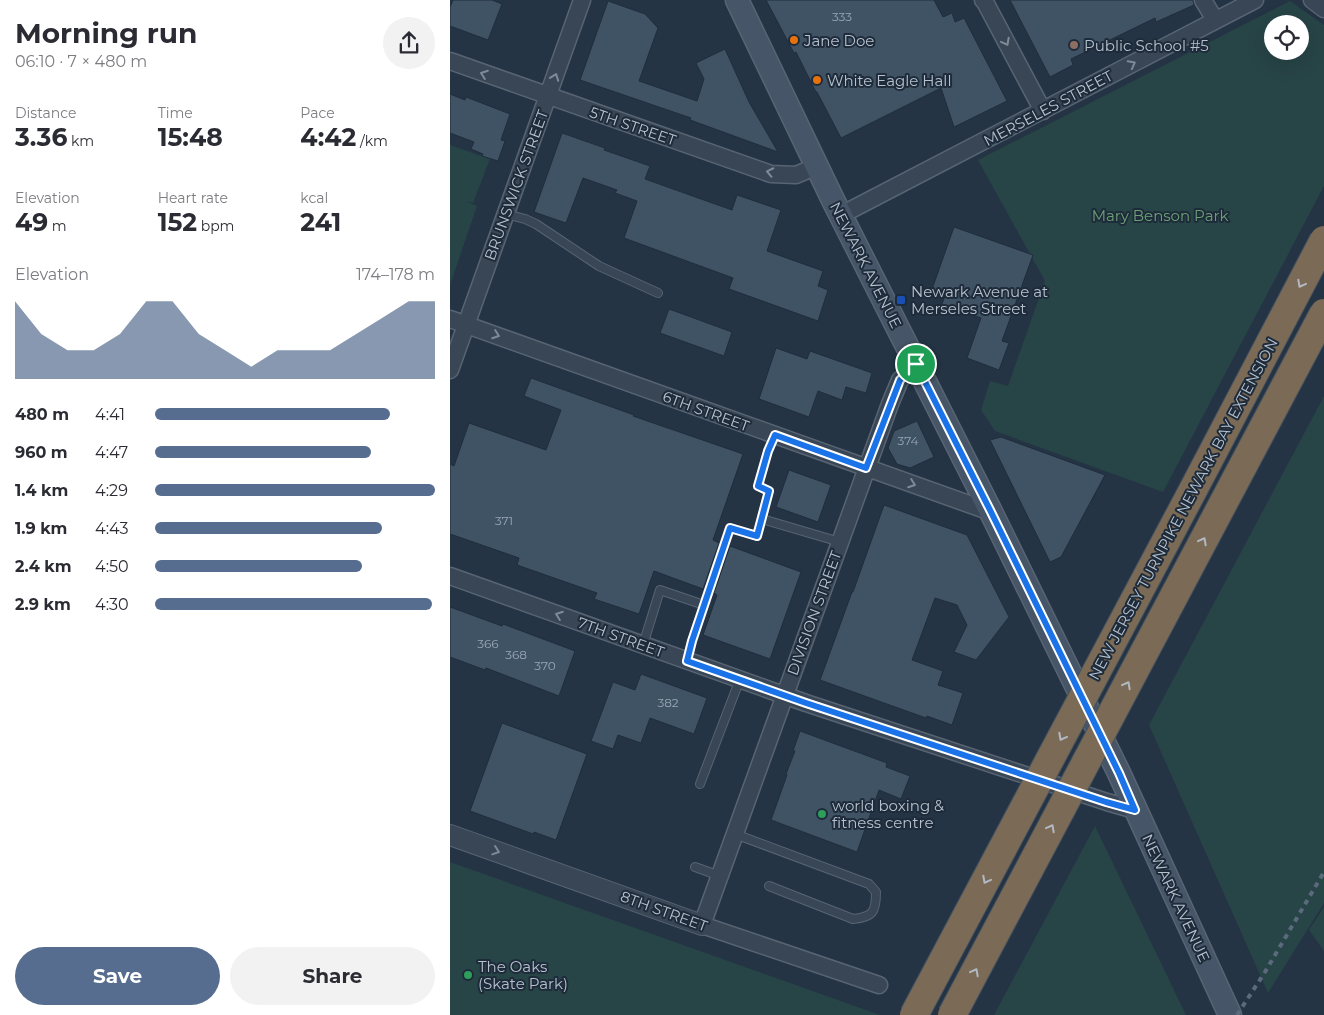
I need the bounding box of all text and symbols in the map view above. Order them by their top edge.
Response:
house number: 333 [832,9,852,24]
map controls [1264,15,1309,60]
button: locate [1264,15,1309,60]
text: Morning run [15,16,197,50]
button: share [383,17,435,69]
place label: Jane Doe [803,31,874,50]
marker: Jane Doe [788,34,800,46]
place label: Public School #5 [1084,36,1209,55]
one-way arrow [1000,37,1010,46]
marker: Public School #5 [1068,39,1080,51]
text: 06:10 · 7 × 480 m [15,52,147,71]
one-way arrow [1127,60,1136,70]
street label: MERSELES STREET [980,66,1116,150]
one-way arrow [480,69,489,79]
place label: White Eagle Hall [827,71,951,90]
one-way arrow [549,73,559,82]
marker: White Eagle Hall [811,74,823,86]
street label: 5TH STREET [587,102,679,150]
text: Distance [15,104,77,122]
text: Time [158,104,193,122]
text: Pace [300,104,335,122]
street label: BRUNSWICK STREET [480,107,552,263]
text: 3.36 [15,122,67,152]
text: 15:48 [158,122,223,152]
text: 4:42 [300,122,356,152]
text: km [67,132,94,150]
text: /km [356,132,388,150]
one-way arrow [766,167,775,178]
text: Elevation [15,189,80,207]
text: Heart rate [158,189,228,207]
text: kcal [300,189,328,207]
street label: NEWARK AVENUE [826,199,906,331]
park label: Mary Benson Park [1092,206,1228,225]
text: 49 [15,207,48,237]
text: 152 [158,207,197,237]
text: 241 [300,207,341,237]
text: m [48,217,67,235]
text: bpm [197,217,234,235]
text: Elevation [15,265,89,284]
text: 174–178 m [356,265,435,284]
one-way arrow [1297,278,1307,287]
place label: Newark Avenue at Merseles Street [911,282,1048,318]
marker: Newark Avenue at Merseles Street [895,294,907,306]
one-way arrow [491,330,500,340]
street label: NEW JERSEY TURNPIKE NEWARK BAY EXTENSION [1084,335,1282,683]
pin [895,343,937,385]
icon: arrive [902,350,930,378]
street label: 6TH STREET [660,387,752,436]
text: 480 m [15,405,69,424]
text: 4:41 [95,405,125,424]
house number: 374 [898,433,918,448]
text: 960 m [15,443,68,462]
text: 4:47 [95,443,128,462]
one-way arrow [908,478,916,488]
text: 1.4 km [15,481,68,500]
text: 4:29 [95,481,128,500]
house number: 371 [495,513,513,528]
text: 1.9 km [15,519,67,538]
text: 4:43 [95,519,128,538]
one-way arrow [1197,537,1207,546]
street label: DIVISION STREET [783,548,845,678]
text: 2.4 km [15,557,72,576]
text: 4:50 [95,557,129,576]
text: 2.9 km [15,595,71,614]
text: 4:30 [95,595,129,614]
one-way arrow [555,611,563,621]
street label: 7TH STREET [575,613,667,662]
house number: 366 [477,636,499,651]
house number: 368 [505,647,527,662]
house number: 370 [534,658,556,673]
one-way arrow [1121,681,1131,690]
house number: 382 [657,695,679,710]
one-way arrow [1058,731,1068,740]
place label: world boxing & fitness centre [832,796,944,832]
marker: world boxing & fitness centre [816,808,828,820]
one-way arrow [1045,825,1055,834]
street label: NEWARK AVENUE [1138,831,1214,965]
one-way arrow [491,846,500,856]
one-way arrow [982,875,992,884]
street label: 8TH STREET [618,886,711,936]
button: Save [15,947,220,1005]
button: Share [230,947,435,1005]
place label: The Oaks (Skate Park) [478,957,568,993]
one-way arrow [968,968,978,977]
marker: The Oaks (Skate Park) [462,969,474,981]

